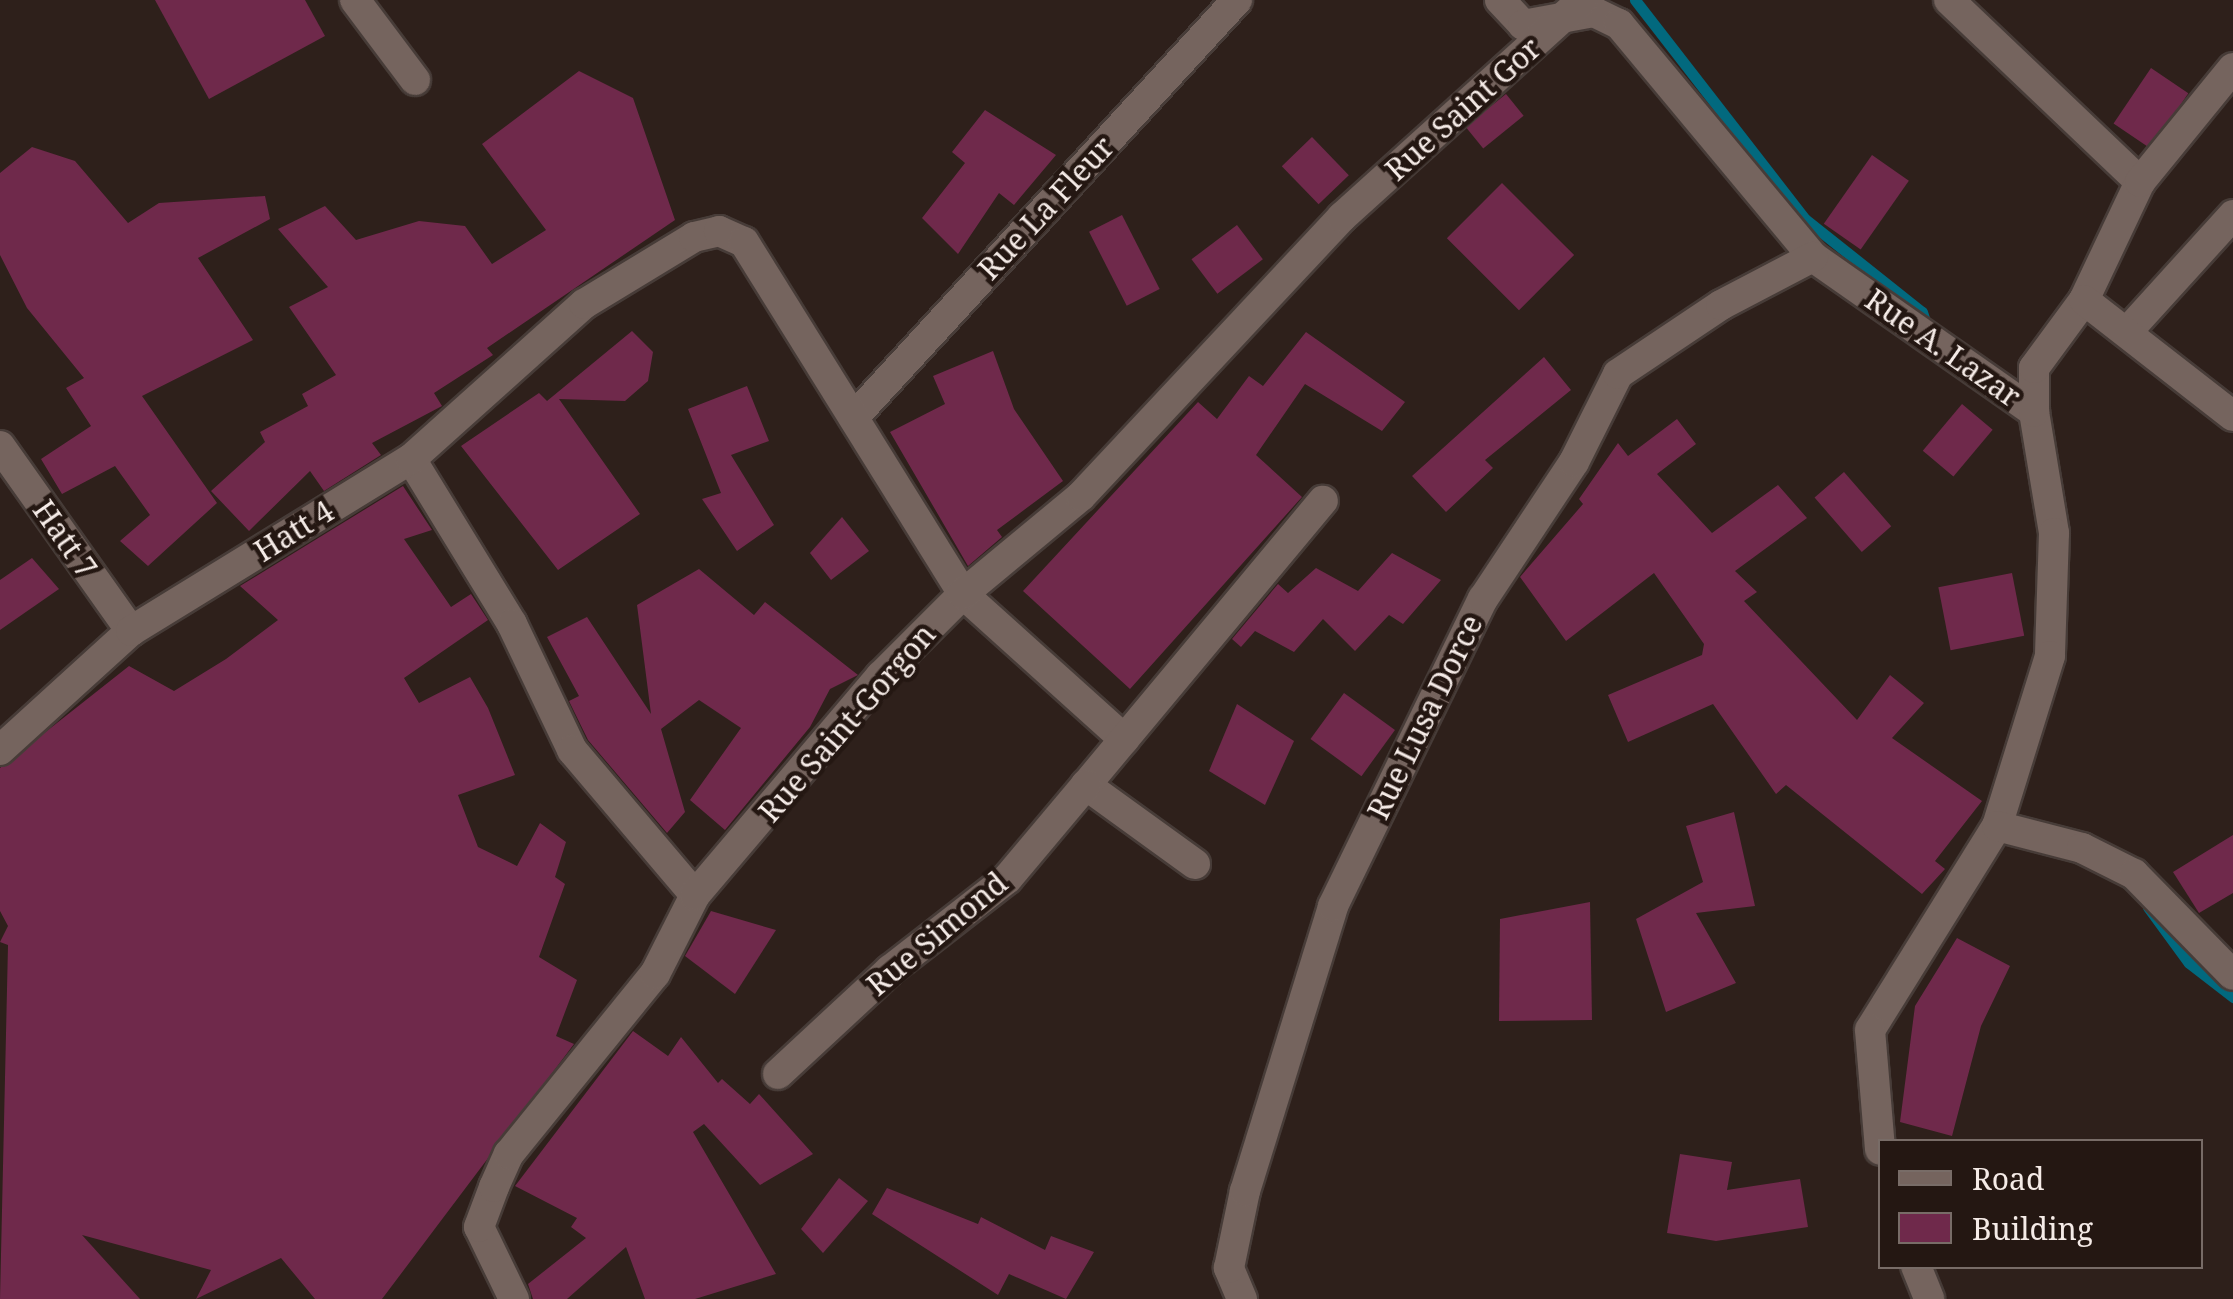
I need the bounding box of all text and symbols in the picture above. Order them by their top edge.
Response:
street label: Rue Saint Gor [1378,30,1548,188]
street label: Rue La Fleur [971,129,1121,287]
street label: Rue A. Lazar [1859,281,2027,415]
street label: Hatt 7 [25,493,105,585]
street label: Hatt 4 [248,493,340,569]
street label: Rue Lusa Dorce [1360,609,1490,825]
street label: Rue Saint-Gorgon [751,617,943,829]
street label: Rue Simond [860,865,1014,1003]
legend [1878,1139,2203,1269]
text: Road [1972,1158,2044,1199]
text: Building [1972,1208,2093,1249]

